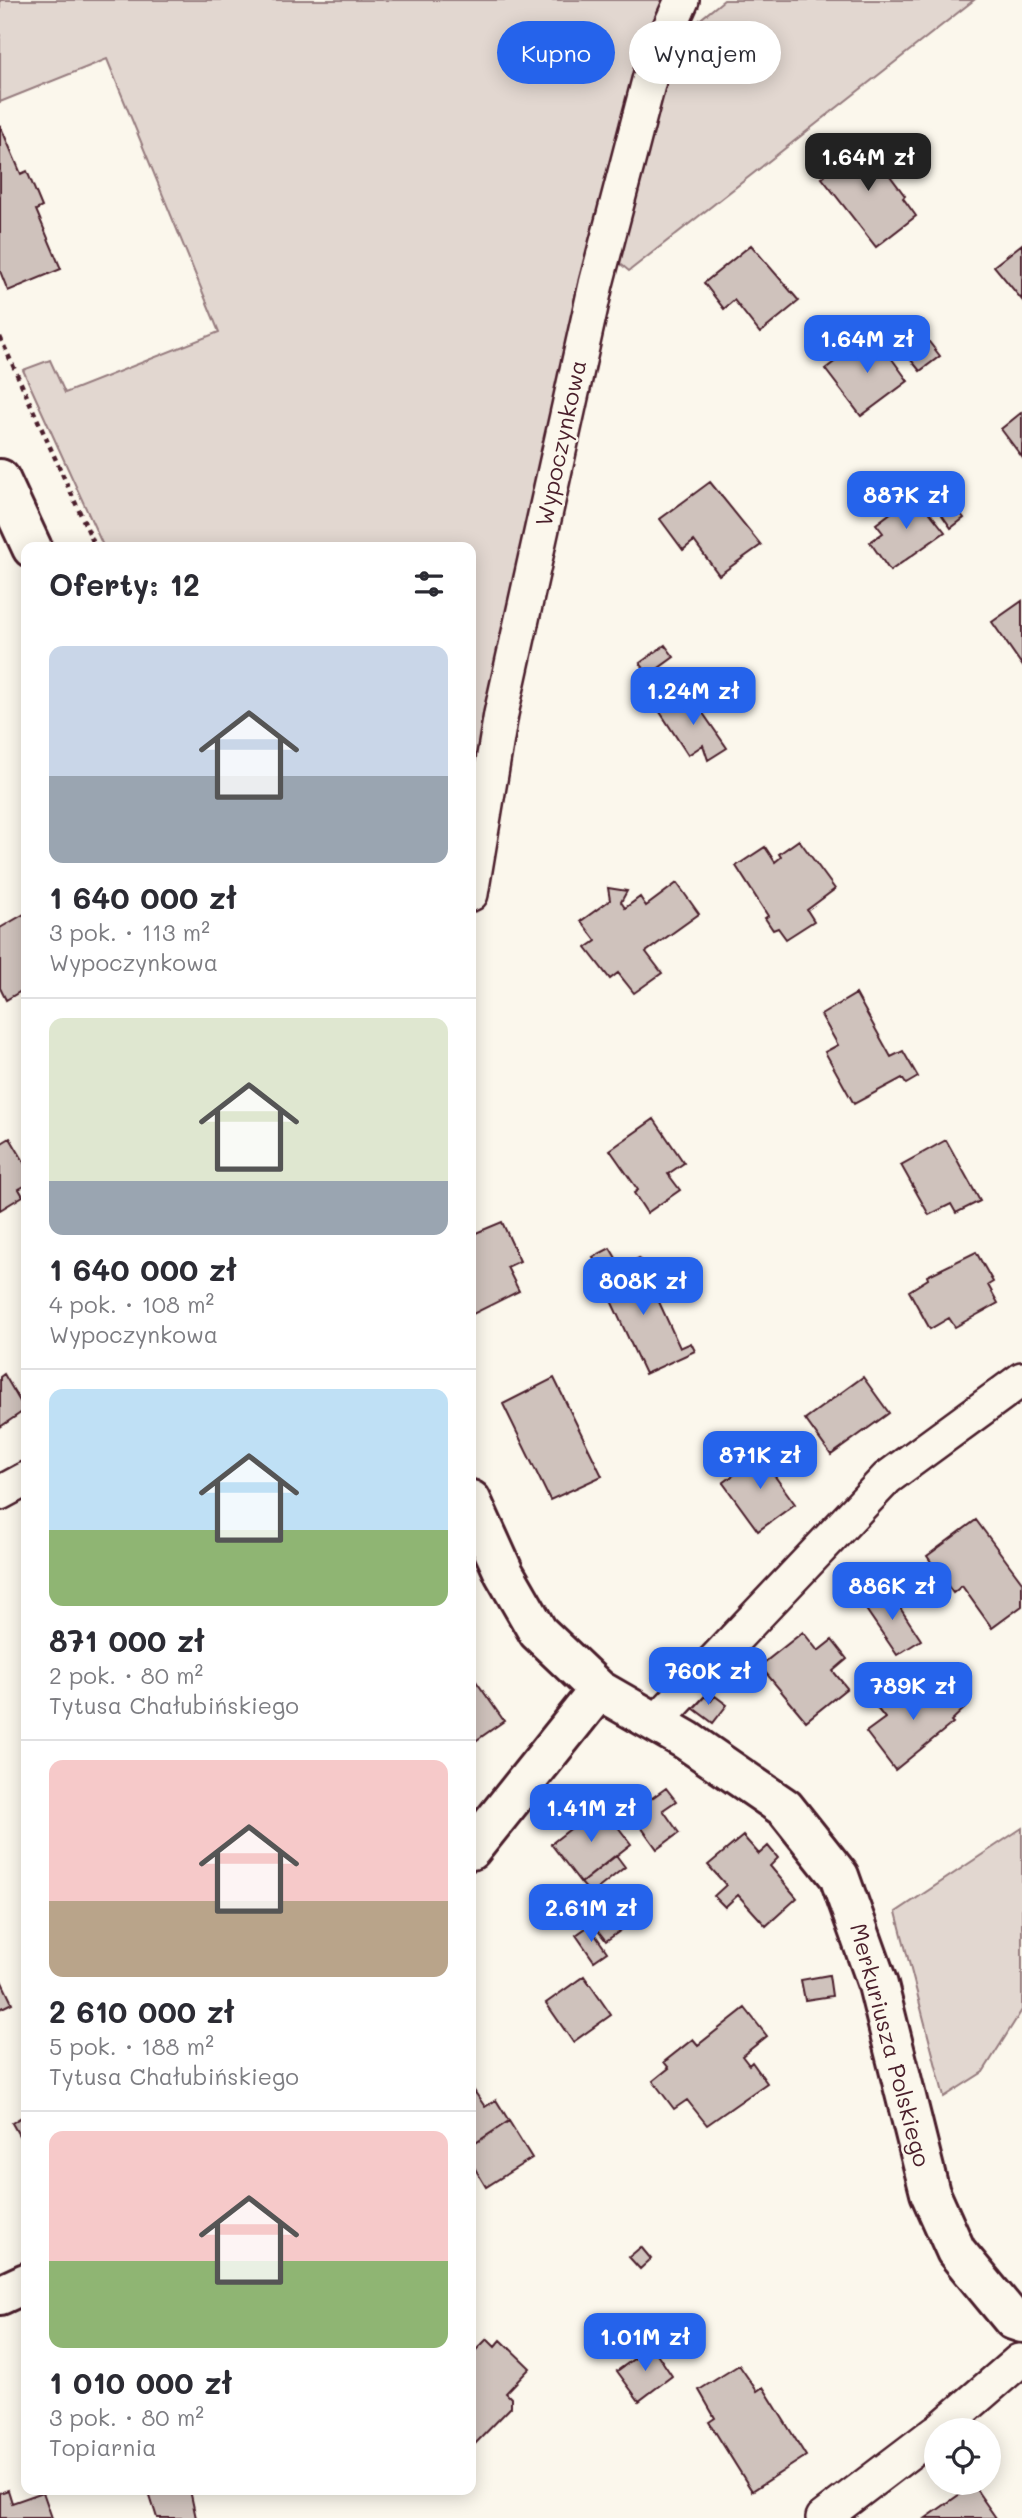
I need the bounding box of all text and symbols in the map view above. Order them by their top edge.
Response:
chip: Kupno [497,21,615,84]
chip: Wynajem [629,21,781,84]
pin: 1.64M zł [796,134,940,193]
text: 1.64M zł [821,141,915,171]
pin: 1.64M zł [795,316,939,375]
text: 1.64M zł [820,323,914,353]
street label: Wypoczynkowa [528,357,592,529]
pin: 887K zł [841,472,971,531]
text: 887K zł [863,479,949,509]
text: Oferty: 12 [49,564,200,604]
icon: filters [410,565,448,603]
pin: 1.24M zł [621,668,765,727]
text: 1.24M zł [647,675,739,705]
icon: home [186,692,312,818]
text: 1 640 000 zł [49,877,237,917]
text: 3 pok. · 113 m² [49,917,210,947]
text: Wypoczynkowa [49,947,218,977]
icon: home [186,1064,312,1190]
text: 1 640 000 zł [49,1249,237,1289]
pin: 808K zł [578,1258,708,1317]
text: 808K zł [599,1265,687,1295]
text: 4 pok. · 108 m² [49,1289,214,1319]
text: Wypoczynkowa [49,1319,218,1349]
pin: 871K zł [695,1432,825,1491]
icon: home [186,1435,312,1561]
text: 871K zł [719,1439,801,1469]
pin: 886K zł [827,1562,957,1622]
text: 886K zł [848,1570,936,1600]
text: 871 000 zł [49,1620,205,1660]
pin: 760K zł [643,1648,773,1707]
text: 760K zł [665,1655,751,1685]
text: 2 pok. · 80 m² [49,1660,203,1690]
pin: 789K zł [848,1662,978,1722]
text: 789K zł [870,1670,956,1700]
text: Tytusa Chałubińskiego [49,1690,299,1720]
pin: 1.41M zł [519,1784,663,1844]
text: 1.41M zł [546,1792,636,1822]
icon: home [186,1806,312,1932]
pin: 2.61M zł [519,1884,663,1944]
text: 2.61M zł [545,1892,637,1922]
street label: Merkuriusza Polskiego [844,1920,938,2170]
text: 2 610 000 zł [49,1991,235,2031]
text: 5 pok. · 188 m² [49,2031,214,2061]
text: Tytusa Chałubińskiego [49,2061,299,2091]
icon: home [186,2177,312,2303]
pin: 1.01M zł [573,2314,717,2373]
text: 1.01M zł [600,2321,690,2351]
text: 1 010 000 zł [49,2362,232,2402]
text: 3 pok. · 80 m² [49,2402,204,2432]
map controls [924,2418,1001,2495]
button: locate [924,2418,1001,2495]
text: Topiarnia [49,2432,157,2462]

